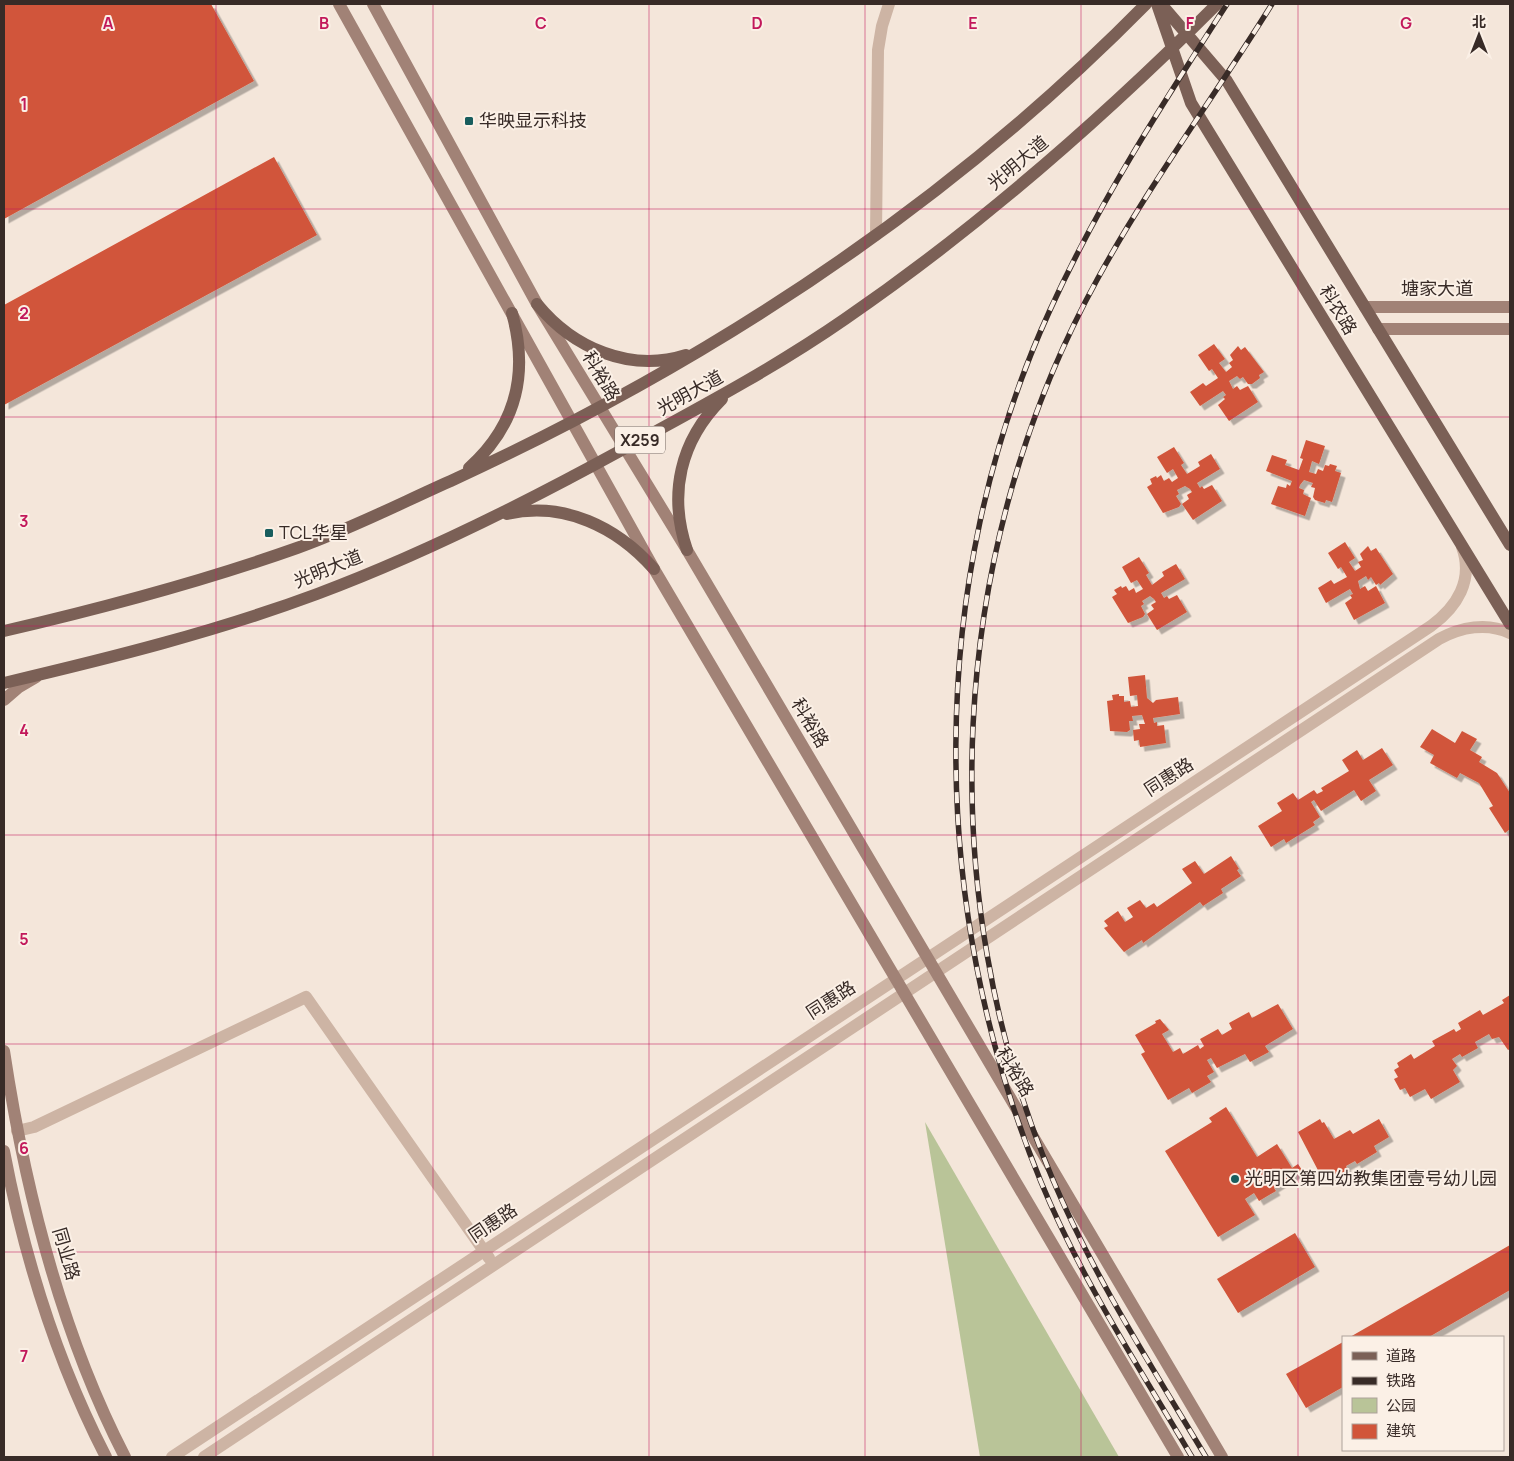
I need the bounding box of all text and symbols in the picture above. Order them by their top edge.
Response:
north arrow [1454,10,1504,60]
text: A [103,12,114,34]
text: B [319,12,329,34]
text: C [535,12,547,34]
text: D [751,12,763,34]
text: E [968,12,978,34]
text: F [1186,12,1195,34]
text: G [1400,12,1412,34]
text: 北 [1472,12,1486,31]
text: 1 [20,93,28,115]
place label: 华映显示科技 [479,108,587,132]
marker: 华映显示科技 [463,115,475,127]
street label: 光明大道 [982,130,1053,195]
street label: 塘家大道 [1401,276,1473,300]
street label: 科农路 [1315,280,1363,339]
text: 2 [19,302,29,324]
street label: 科裕路 [578,346,626,405]
street label: 光明大道 [652,364,727,420]
road number: X259 [615,426,665,454]
text: 3 [19,510,29,532]
place label: TCL华星 [279,520,348,544]
marker: TCL华星 [263,527,275,539]
street label: 光明大道 [290,543,365,593]
street label: 科裕路 [787,693,835,752]
text: 4 [19,719,29,741]
street label: 同惠路 [1139,751,1198,801]
text: 5 [19,928,29,950]
street label: 同惠路 [801,974,860,1024]
street label: 科裕路 [992,1042,1040,1101]
text: 6 [19,1137,29,1159]
place label: 光明区第四幼教集团壹号幼儿园 [1245,1166,1497,1190]
marker: 光明区第四幼教集团壹号幼儿园 [1229,1173,1241,1185]
street label: 同惠路 [463,1197,522,1247]
street label: 同业路 [48,1224,86,1283]
legend [1342,1336,1504,1451]
text: 7 [20,1345,28,1367]
text: 道路 [1386,1345,1416,1366]
text: 铁路 [1386,1370,1416,1391]
text: 公园 [1386,1395,1416,1416]
text: 建筑 [1386,1420,1416,1441]

